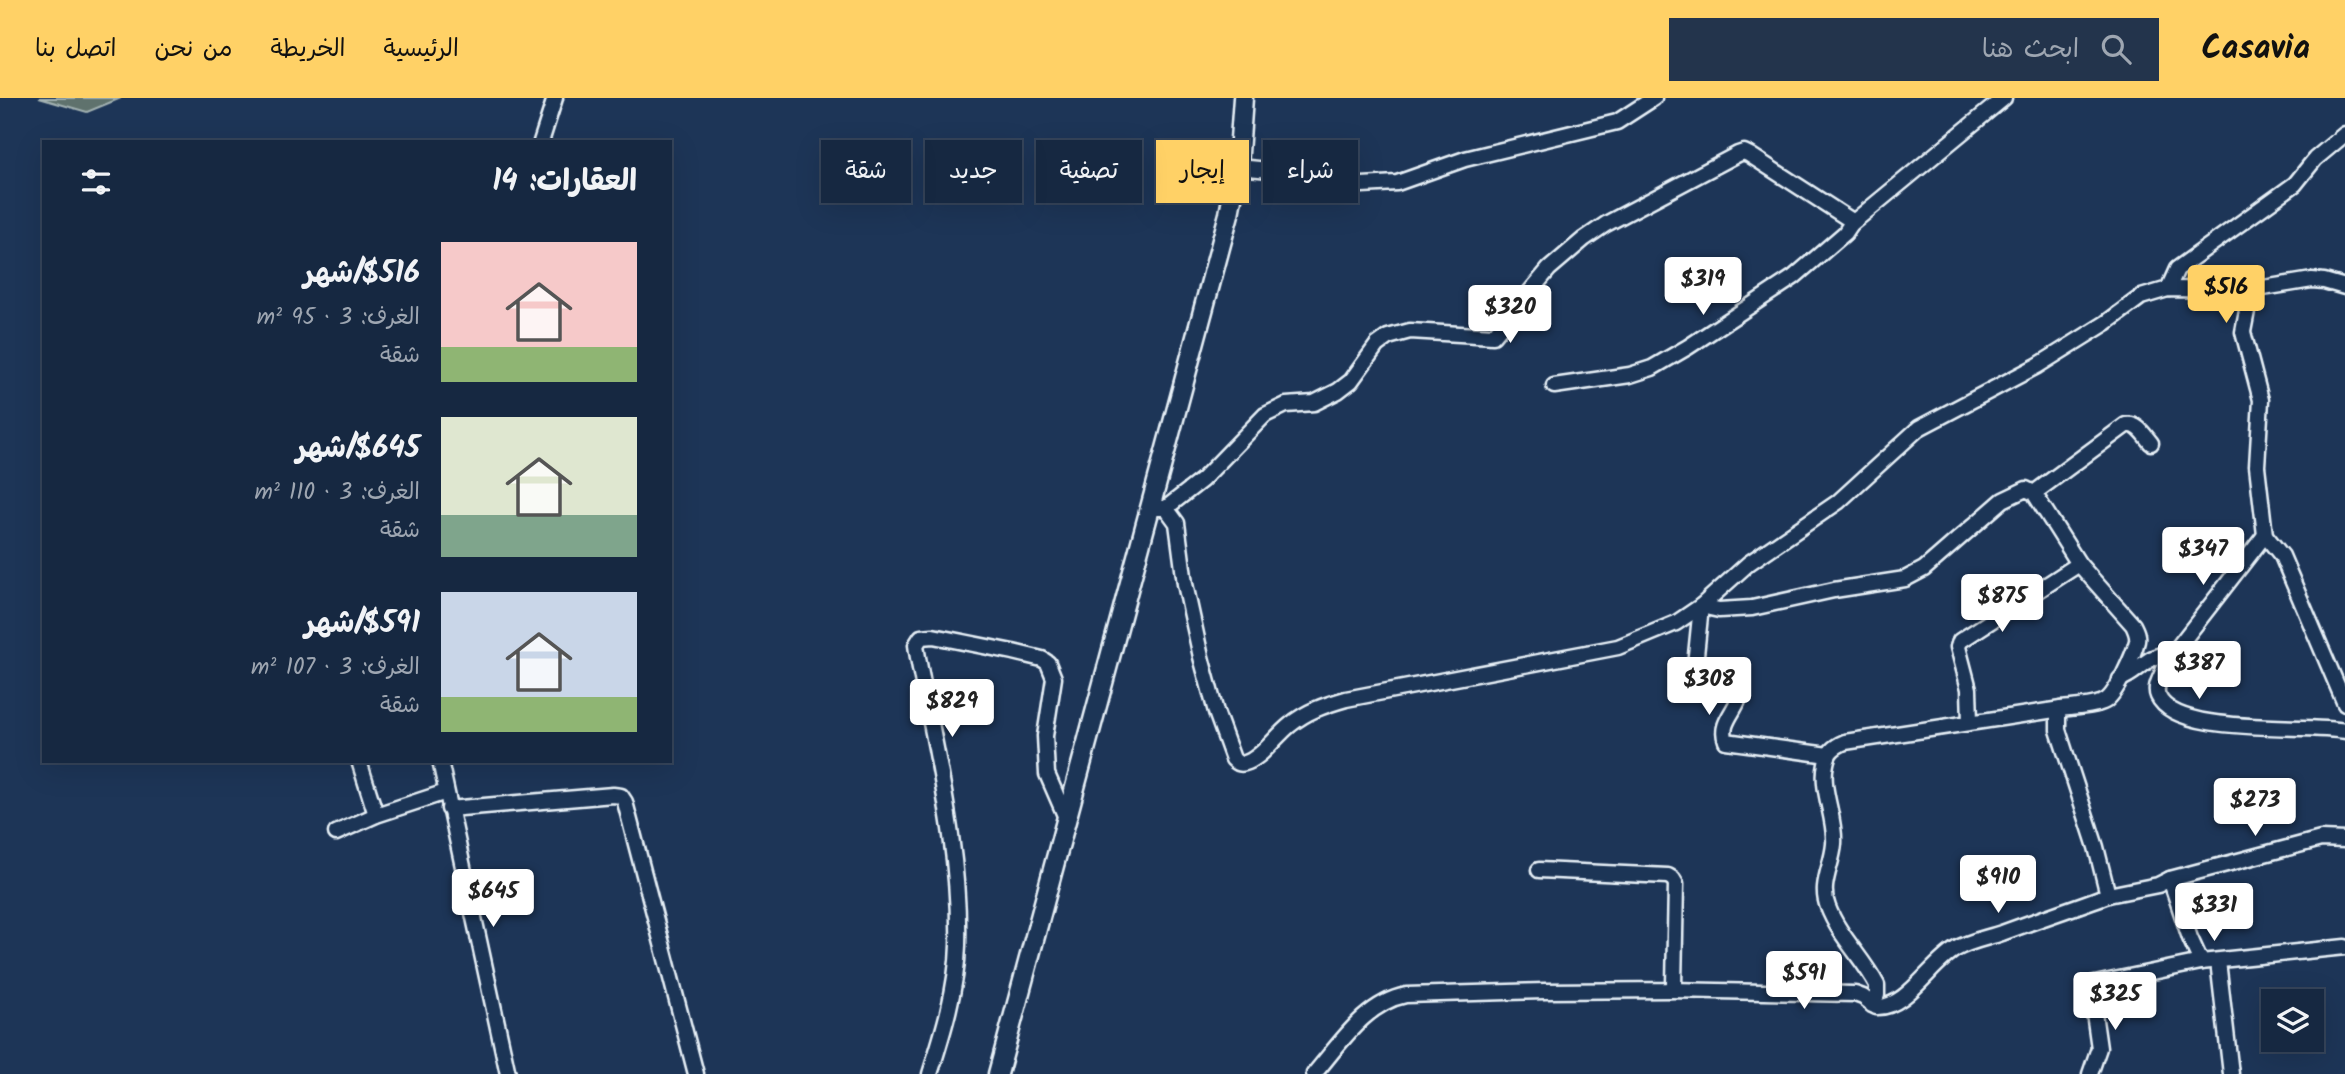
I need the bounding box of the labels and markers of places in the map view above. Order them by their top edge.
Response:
pin: $319 [1662,258,1744,317]
pin: $516 [2185,266,2267,325]
pin: $320 [1469,286,1551,345]
pin: $347 [2162,528,2244,587]
pin: $875 [1961,574,2043,634]
pin: $387 [2158,642,2240,701]
pin: $308 [1668,658,1750,717]
pin: $829 [911,680,993,739]
pin: $273 [2214,778,2296,838]
pin: $910 [1957,856,2039,915]
pin: $645 [452,870,534,929]
pin: $331 [2173,884,2255,943]
pin: $591 [1763,951,1845,1011]
pin: $325 [2074,972,2156,1032]

